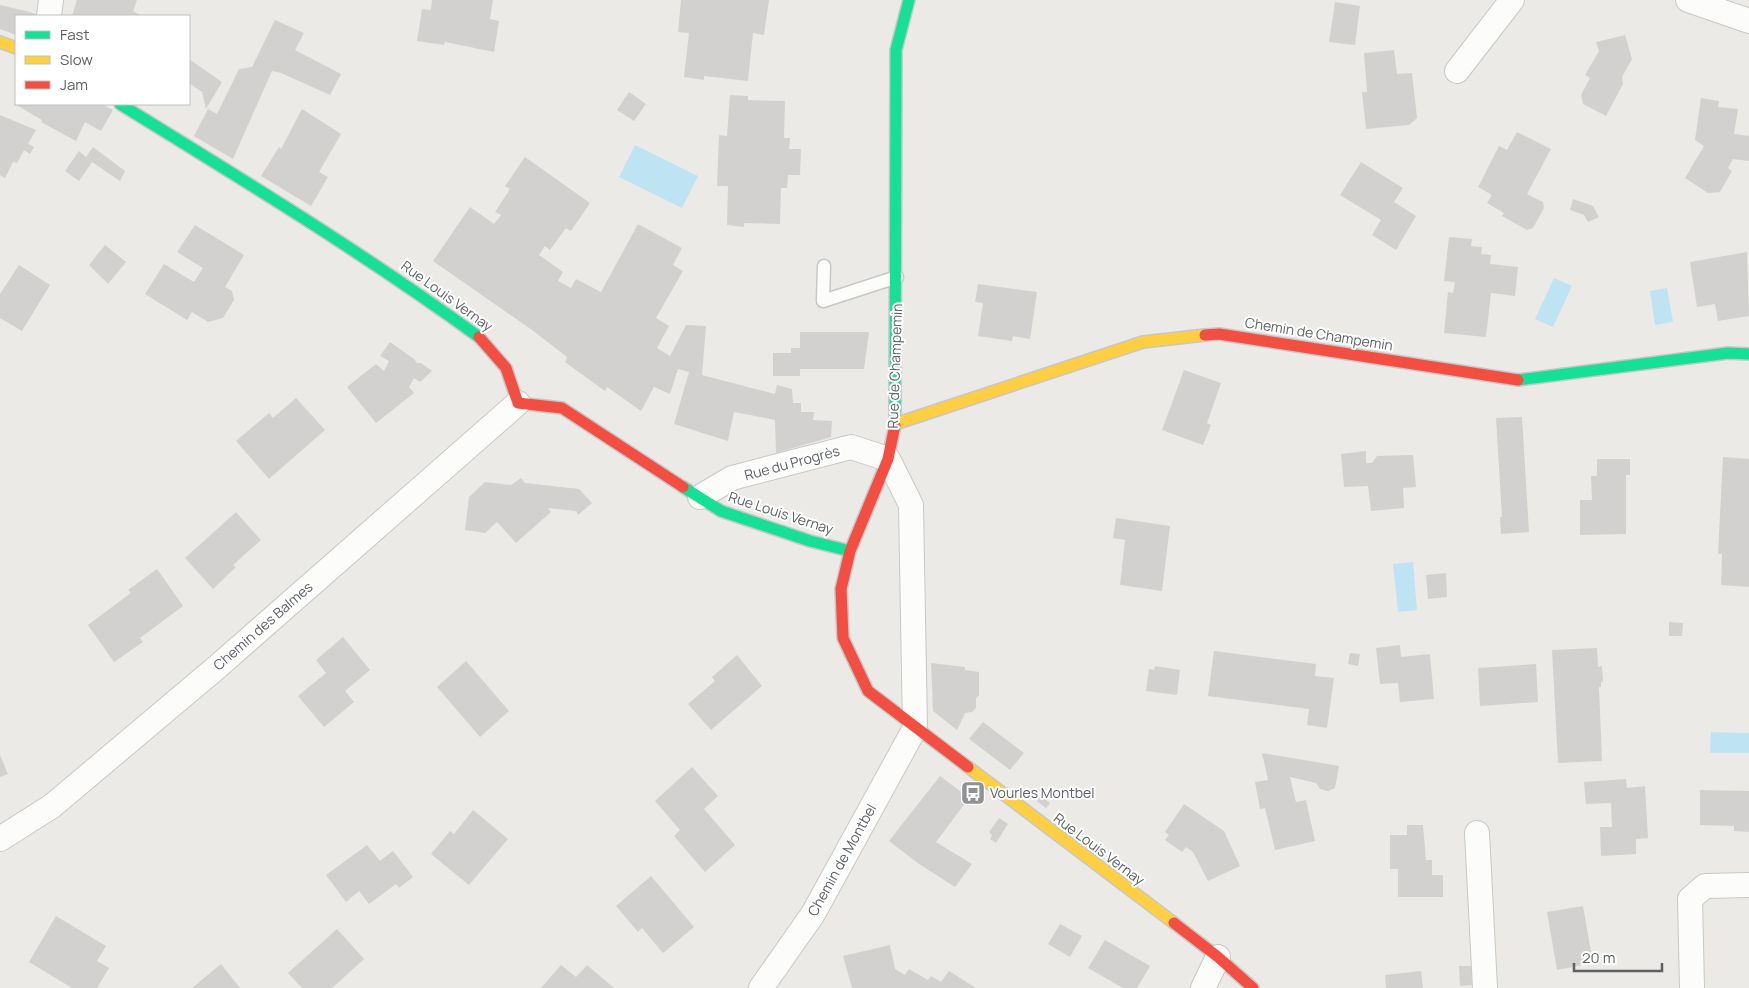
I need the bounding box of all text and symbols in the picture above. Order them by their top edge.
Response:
legend [15,15,190,105]
text: Fast [60,24,89,45]
text: Slow [60,49,93,70]
text: Jam [60,74,88,95]
street label: Rue Louis Vernay [398,256,498,336]
street label: Rue de Champemin [883,303,906,429]
street label: Chemin de Champemin [1244,312,1394,355]
street label: Rue du Progrès [742,441,842,484]
street label: Rue Louis Vernay [726,487,837,539]
street label: Chemin des Balmes [209,577,317,674]
bus stop icon: Vourles Montbel [960,780,986,806]
place label: Vourles Montbel [990,783,1095,802]
street label: Chemin de Montbel [803,800,880,919]
street label: Rue Louis Vernay [1050,808,1149,889]
scale bar [1574,940,1662,972]
text: 20 m [1582,947,1615,968]

